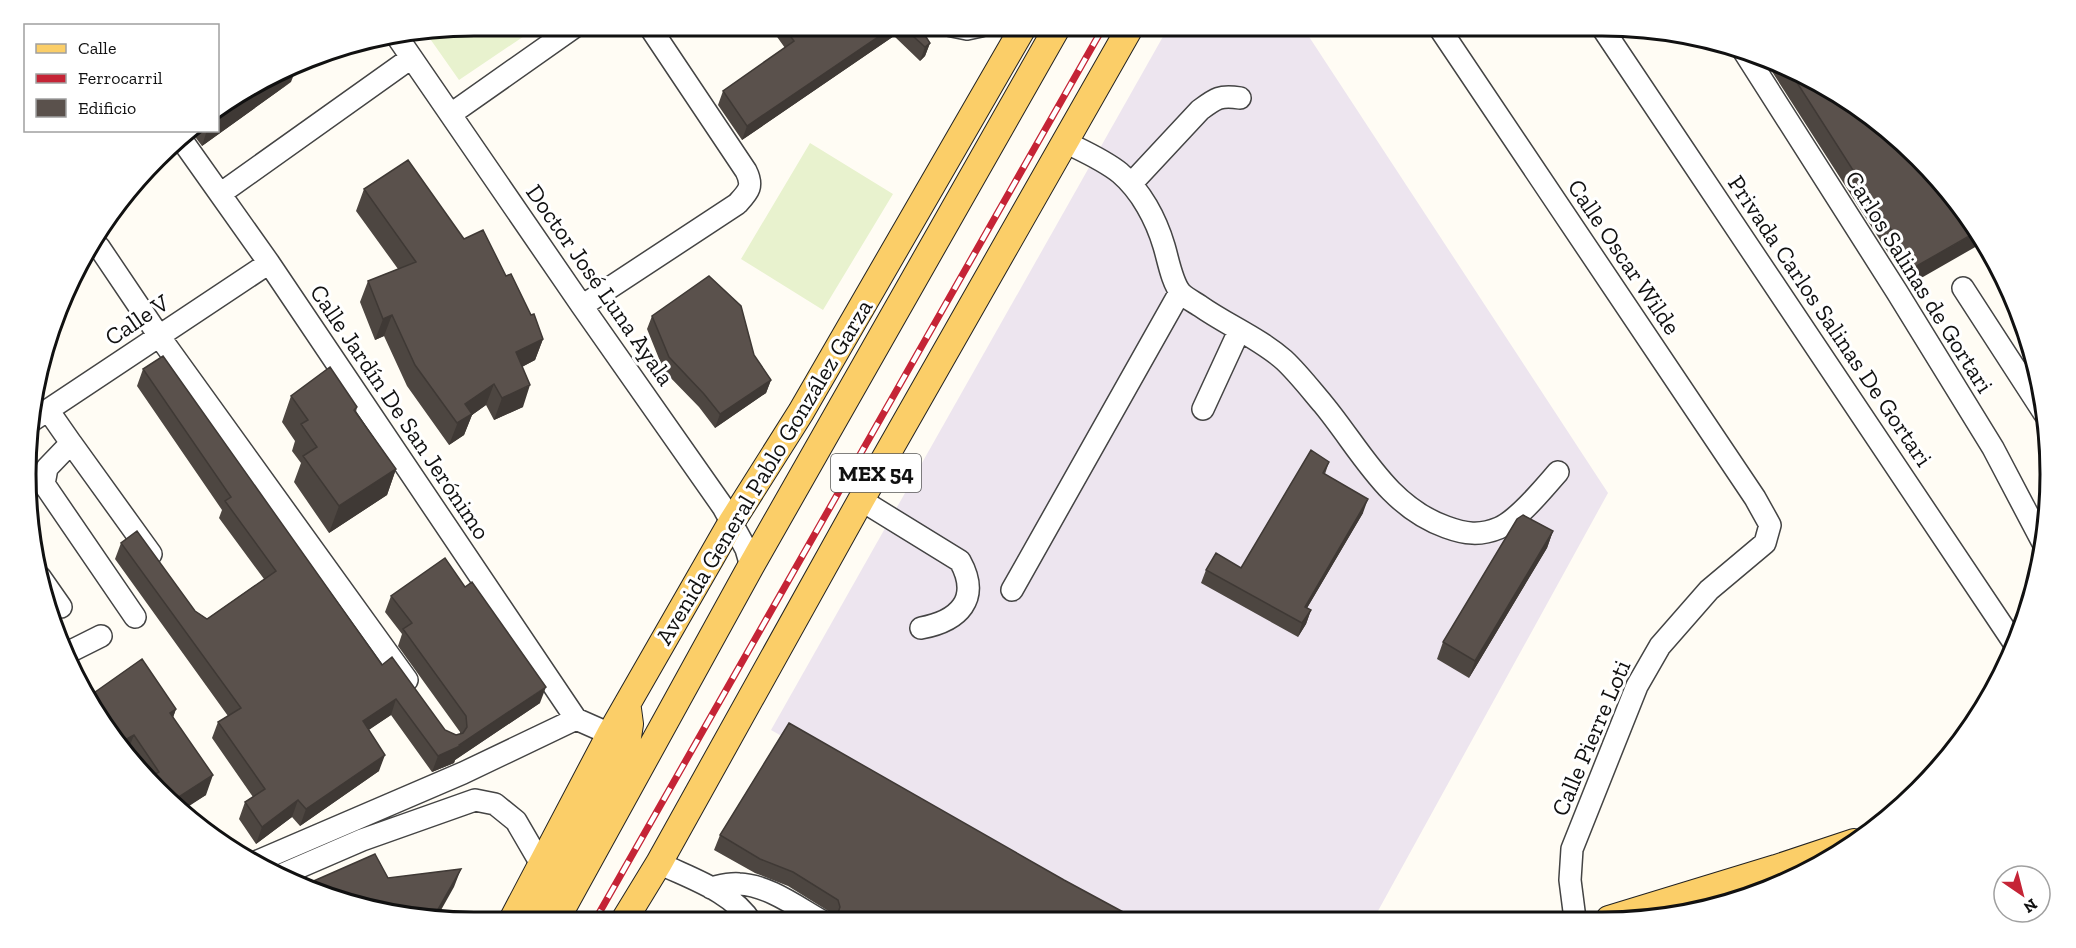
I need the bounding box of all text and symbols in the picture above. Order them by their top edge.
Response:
legend [24,24,219,132]
text: Calle [78,37,116,59]
text: Ferrocarril [78,67,163,89]
text: Edificio [78,97,136,119]
street label: Carlos Salinas de Gortari [1839,165,2000,398]
street label: Privada Carlos Salinas De Gortari [1722,170,1939,472]
street label: Calle Oscar Wilde [1562,174,1687,340]
street label: Doctor José Luna Ayala [520,179,681,391]
street label: Calle Jardín De San Jerónimo [304,279,497,545]
street label: Calle V [99,287,175,352]
street label: Avenida General Pablo González Garza [649,294,879,650]
road number: MEX 54 [831,454,921,492]
street label: Calle Pierre Loti [1545,655,1636,820]
north arrow [1992,864,2052,924]
text: N [2020,895,2041,917]

